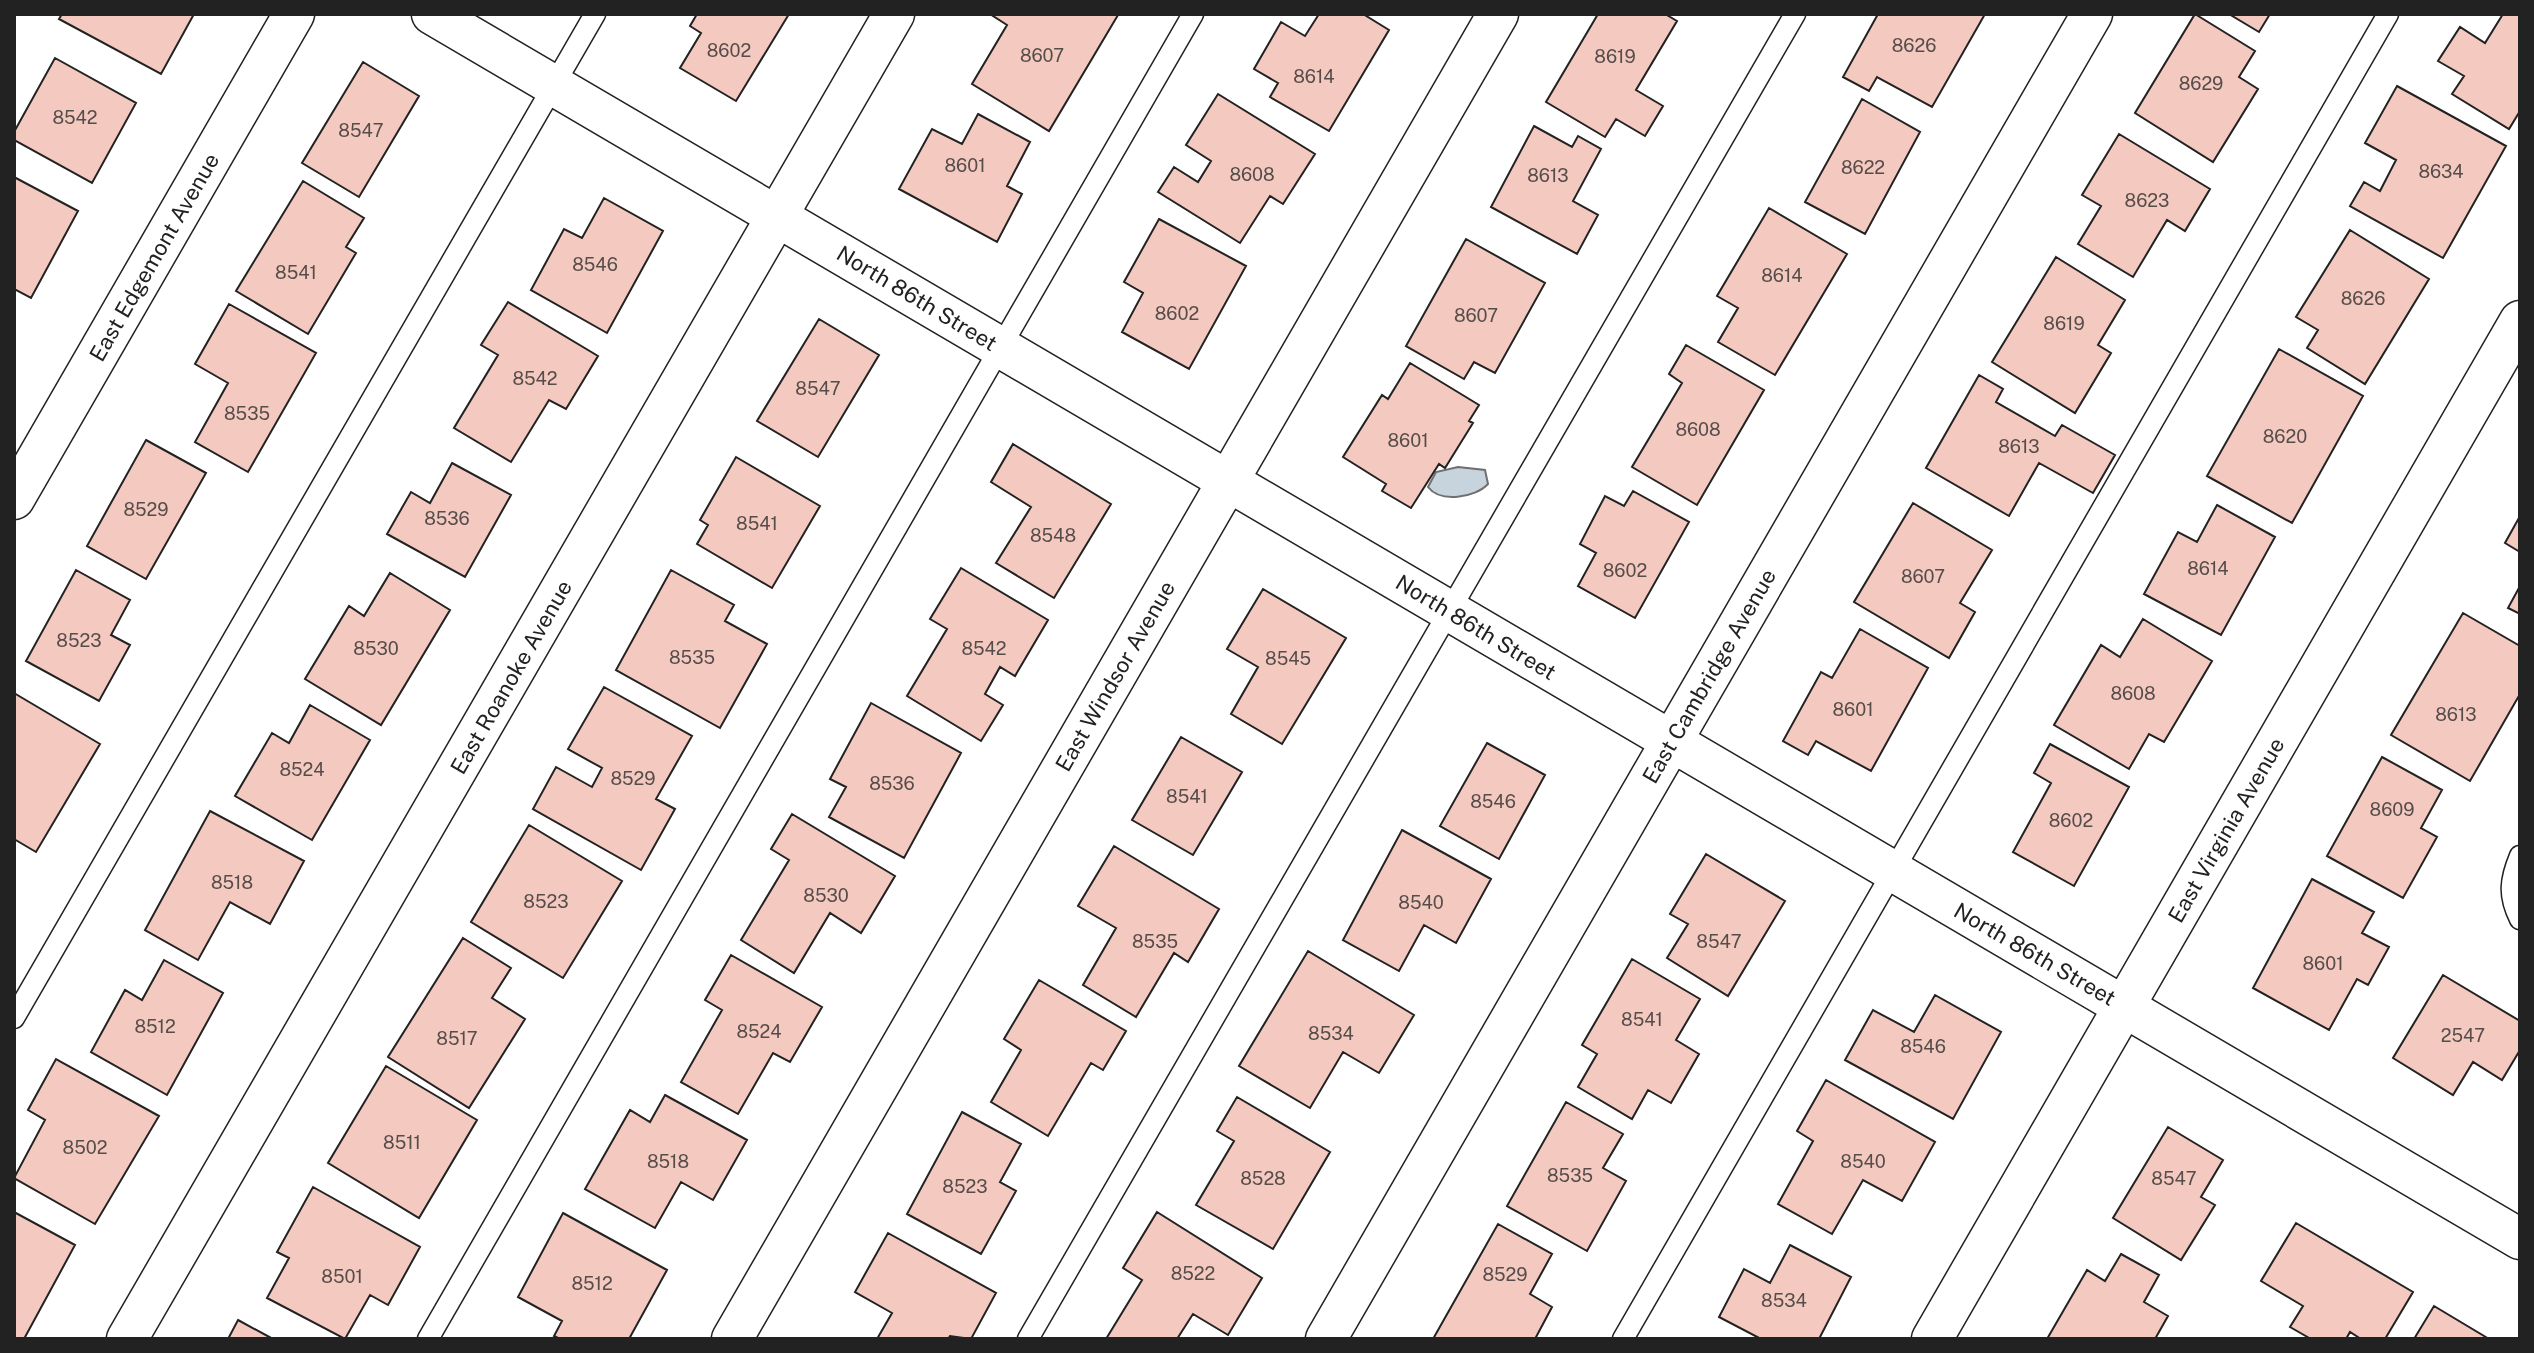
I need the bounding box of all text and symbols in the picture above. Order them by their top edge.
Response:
house number: 8626 [1892,35,1936,56]
house number: 8602 [707,40,751,61]
house number: 8607 [1020,45,1064,66]
house number: 8619 [1594,46,1636,67]
house number: 8614 [1293,66,1335,87]
house number: 8629 [2179,73,2223,94]
house number: 8542 [52,107,98,128]
house number: 8547 [338,120,384,141]
street label: East Edgemont Avenue [84,148,224,366]
house number: 8601 [945,155,985,176]
house number: 8622 [1841,157,1885,178]
house number: 8634 [2418,161,2464,182]
house number: 8608 [1229,164,1275,185]
house number: 8613 [1527,165,1569,186]
house number: 8623 [2125,190,2169,211]
street label: North 86th Street [832,240,1002,356]
house number: 8546 [572,254,618,275]
house number: 8541 [275,262,317,283]
house number: 8614 [1761,265,1803,286]
house number: 8626 [2341,288,2385,309]
house number: 8602 [1155,303,1199,324]
house number: 8607 [1454,305,1498,326]
house number: 8619 [2043,313,2085,334]
house number: 8542 [512,368,558,389]
house number: 8547 [795,378,841,399]
house number: 8535 [224,403,270,424]
house number: 8608 [1675,419,1721,440]
house number: 8620 [2263,426,2307,447]
house number: 8601 [1388,430,1428,451]
house number: 8613 [1998,436,2040,457]
house number: 8529 [123,499,169,520]
house number: 8536 [424,508,470,529]
house number: 8541 [736,513,778,534]
house number: 8548 [1030,525,1076,546]
house number: 8614 [2187,558,2229,579]
house number: 8602 [1603,560,1647,581]
street label: East Cambridge Avenue [1637,564,1781,788]
house number: 8607 [1901,566,1945,587]
street label: North 86th Street [1391,569,1561,685]
street label: East Roanoke Avenue [445,575,577,779]
street label: East Windsor Avenue [1050,576,1180,776]
house number: 8523 [56,630,102,651]
house number: 8530 [353,638,399,659]
house number: 8542 [961,638,1007,659]
house number: 8535 [669,647,715,668]
house number: 8545 [1265,648,1311,669]
house number: 8608 [2110,683,2156,704]
house number: 8601 [1833,699,1873,720]
house number: 8613 [2435,704,2477,725]
street label: East Virginia Avenue [2162,733,2290,927]
house number: 8524 [279,759,325,780]
house number: 8529 [610,768,656,789]
house number: 8536 [869,773,915,794]
house number: 8541 [1166,786,1208,807]
house number: 8546 [1470,791,1516,812]
house number: 8609 [2370,799,2414,820]
house number: 8602 [2049,810,2093,831]
house number: 8518 [211,872,253,893]
house number: 8530 [803,885,849,906]
house number: 8523 [523,891,569,912]
house number: 8540 [1398,892,1444,913]
street label: North 86th Street [1950,897,2120,1011]
house number: 8535 [1132,931,1178,952]
house number: 8547 [1696,931,1742,952]
house number: 8601 [2303,953,2343,974]
house number: 8541 [1621,1009,1663,1030]
house number: 8512 [134,1016,176,1037]
house number: 8524 [736,1021,782,1042]
house number: 8534 [1308,1023,1354,1044]
house number: 2547 [2441,1025,2485,1046]
house number: 8517 [436,1028,478,1049]
house number: 8546 [1900,1036,1946,1057]
house number: 8511 [383,1132,421,1153]
house number: 8502 [63,1137,107,1158]
house number: 8518 [647,1151,689,1172]
house number: 8540 [1840,1151,1886,1172]
house number: 8535 [1547,1165,1593,1186]
house number: 8528 [1240,1168,1286,1189]
house number: 8547 [2151,1168,2197,1189]
house number: 8523 [942,1176,988,1197]
house number: 8522 [1171,1263,1215,1284]
house number: 8529 [1482,1264,1528,1285]
house number: 8501 [321,1266,363,1287]
house number: 8512 [571,1273,613,1294]
house number: 8534 [1761,1290,1807,1311]

